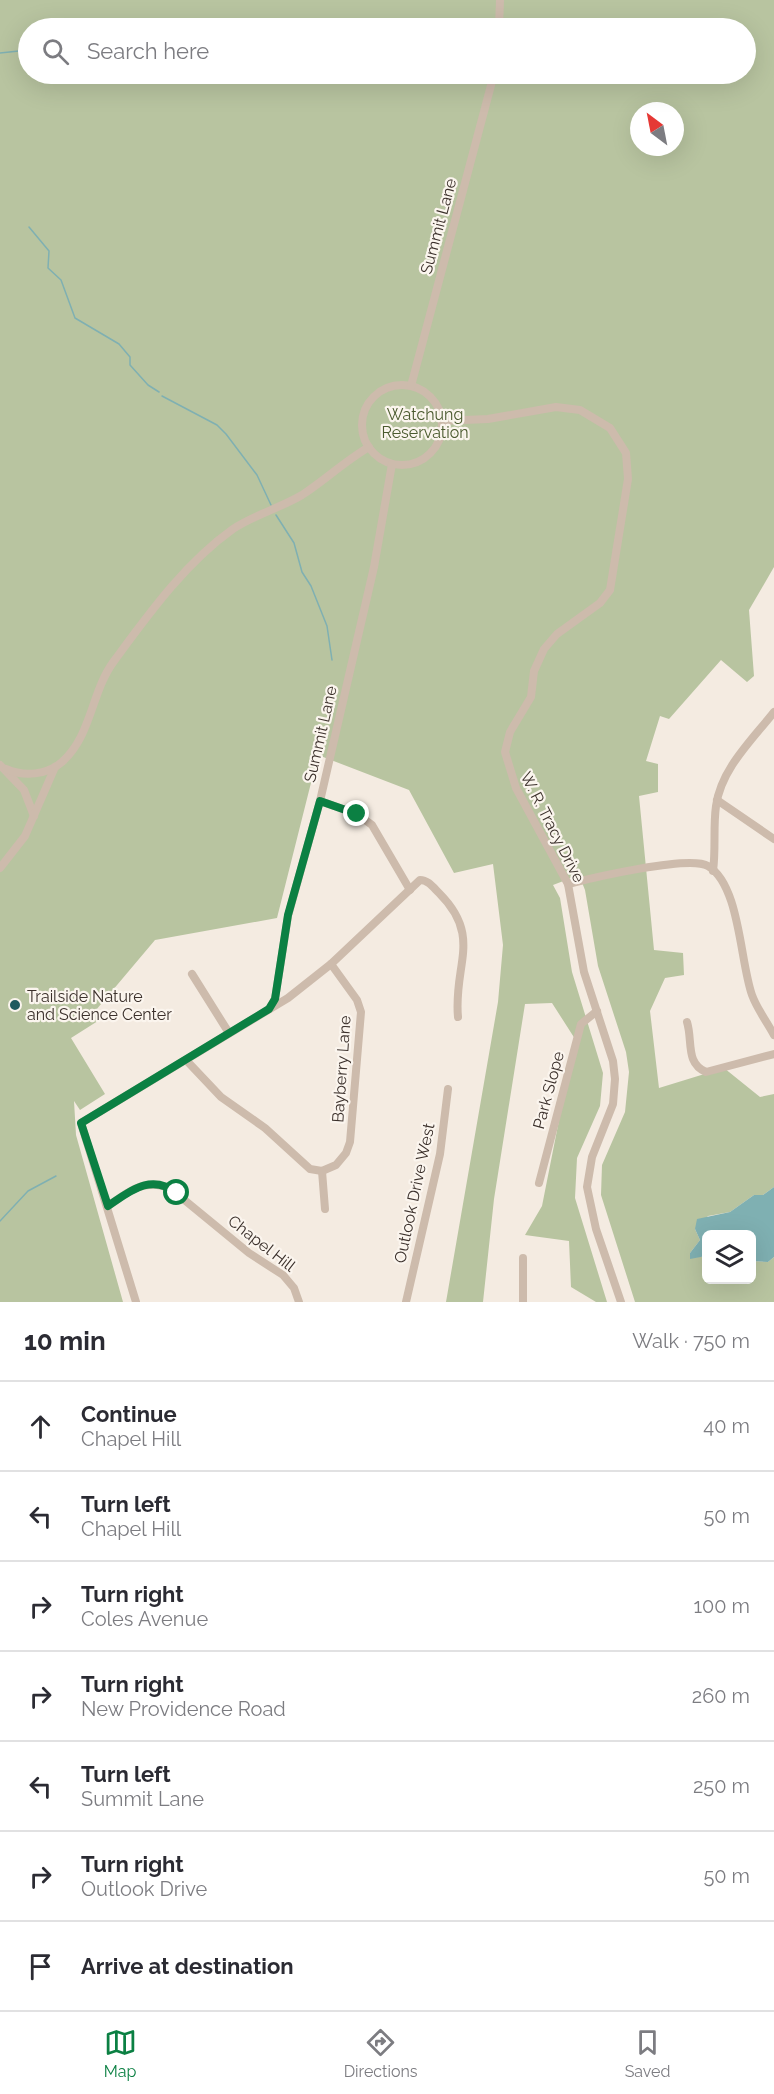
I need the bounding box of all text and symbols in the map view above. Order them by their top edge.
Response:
search box [18,18,756,84]
icon: search [39,35,72,68]
text: Search here [87,38,209,64]
north arrow [630,102,684,156]
street label: Summit Lane [417,176,460,276]
park label: Watchung Reservation [382,405,469,442]
street label: Summit Lane [300,684,341,784]
street label: W. R. Tracy Drive [516,769,589,886]
route end [343,800,369,826]
place label: Trailside Nature and Science Center [27,987,172,1024]
marker: Trailside Nature and Science Center [8,998,22,1012]
street label: Bayberry Lane [328,1015,355,1123]
street label: Park Slope [529,1049,568,1131]
street label: Outlook Drive West [390,1121,439,1265]
route start [163,1179,189,1205]
street label: Chapel Hill [224,1211,300,1276]
map controls [702,1230,756,1284]
button: layers [702,1230,756,1284]
text: 10 min [24,1326,106,1356]
text: Walk · 750 m [632,1329,750,1353]
text: Continue [81,1401,177,1427]
icon: ahead [24,1410,57,1443]
text: 40 m [703,1414,750,1438]
text: Chapel Hill [81,1427,181,1451]
text: Turn left [81,1491,171,1517]
icon: left [24,1500,57,1533]
text: 50 m [703,1504,750,1528]
text: Chapel Hill [81,1517,181,1541]
text: Turn right [81,1581,184,1607]
icon: right [24,1590,57,1623]
text: 100 m [693,1594,750,1618]
text: Coles Avenue [81,1607,208,1631]
text: Turn right [81,1671,184,1697]
icon: right [24,1680,57,1713]
text: 260 m [692,1684,750,1708]
text: New Providence Road [81,1697,286,1721]
text: Turn left [81,1761,171,1787]
icon: left [24,1770,57,1803]
text: 250 m [693,1774,750,1798]
text: Summit Lane [81,1787,204,1811]
text: Turn right [81,1851,184,1877]
icon: right [24,1860,57,1893]
text: 50 m [703,1864,750,1888]
text: Outlook Drive [81,1877,207,1901]
icon: arrive [24,1950,57,1983]
text: Arrive at destination [81,1953,294,1979]
tab: Map [104,2026,137,2081]
tab: Directions [344,2026,418,2081]
tab: Saved [625,2026,670,2081]

